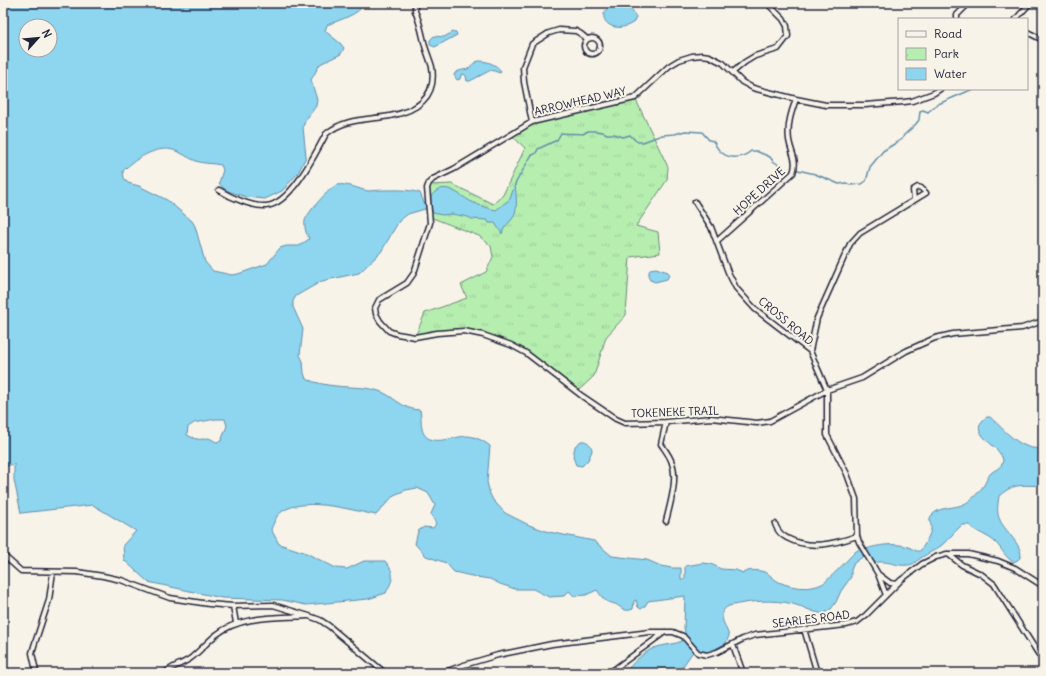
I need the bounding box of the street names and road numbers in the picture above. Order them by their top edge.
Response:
street label: ARROWHEAD WAY [533,84,627,118]
street label: HOPE DRIVE [730,164,788,218]
street label: CROSS ROAD [756,294,817,348]
street label: TOKENEKE TRAIL [631,403,719,421]
street label: SEARLES ROAD [771,607,851,631]

